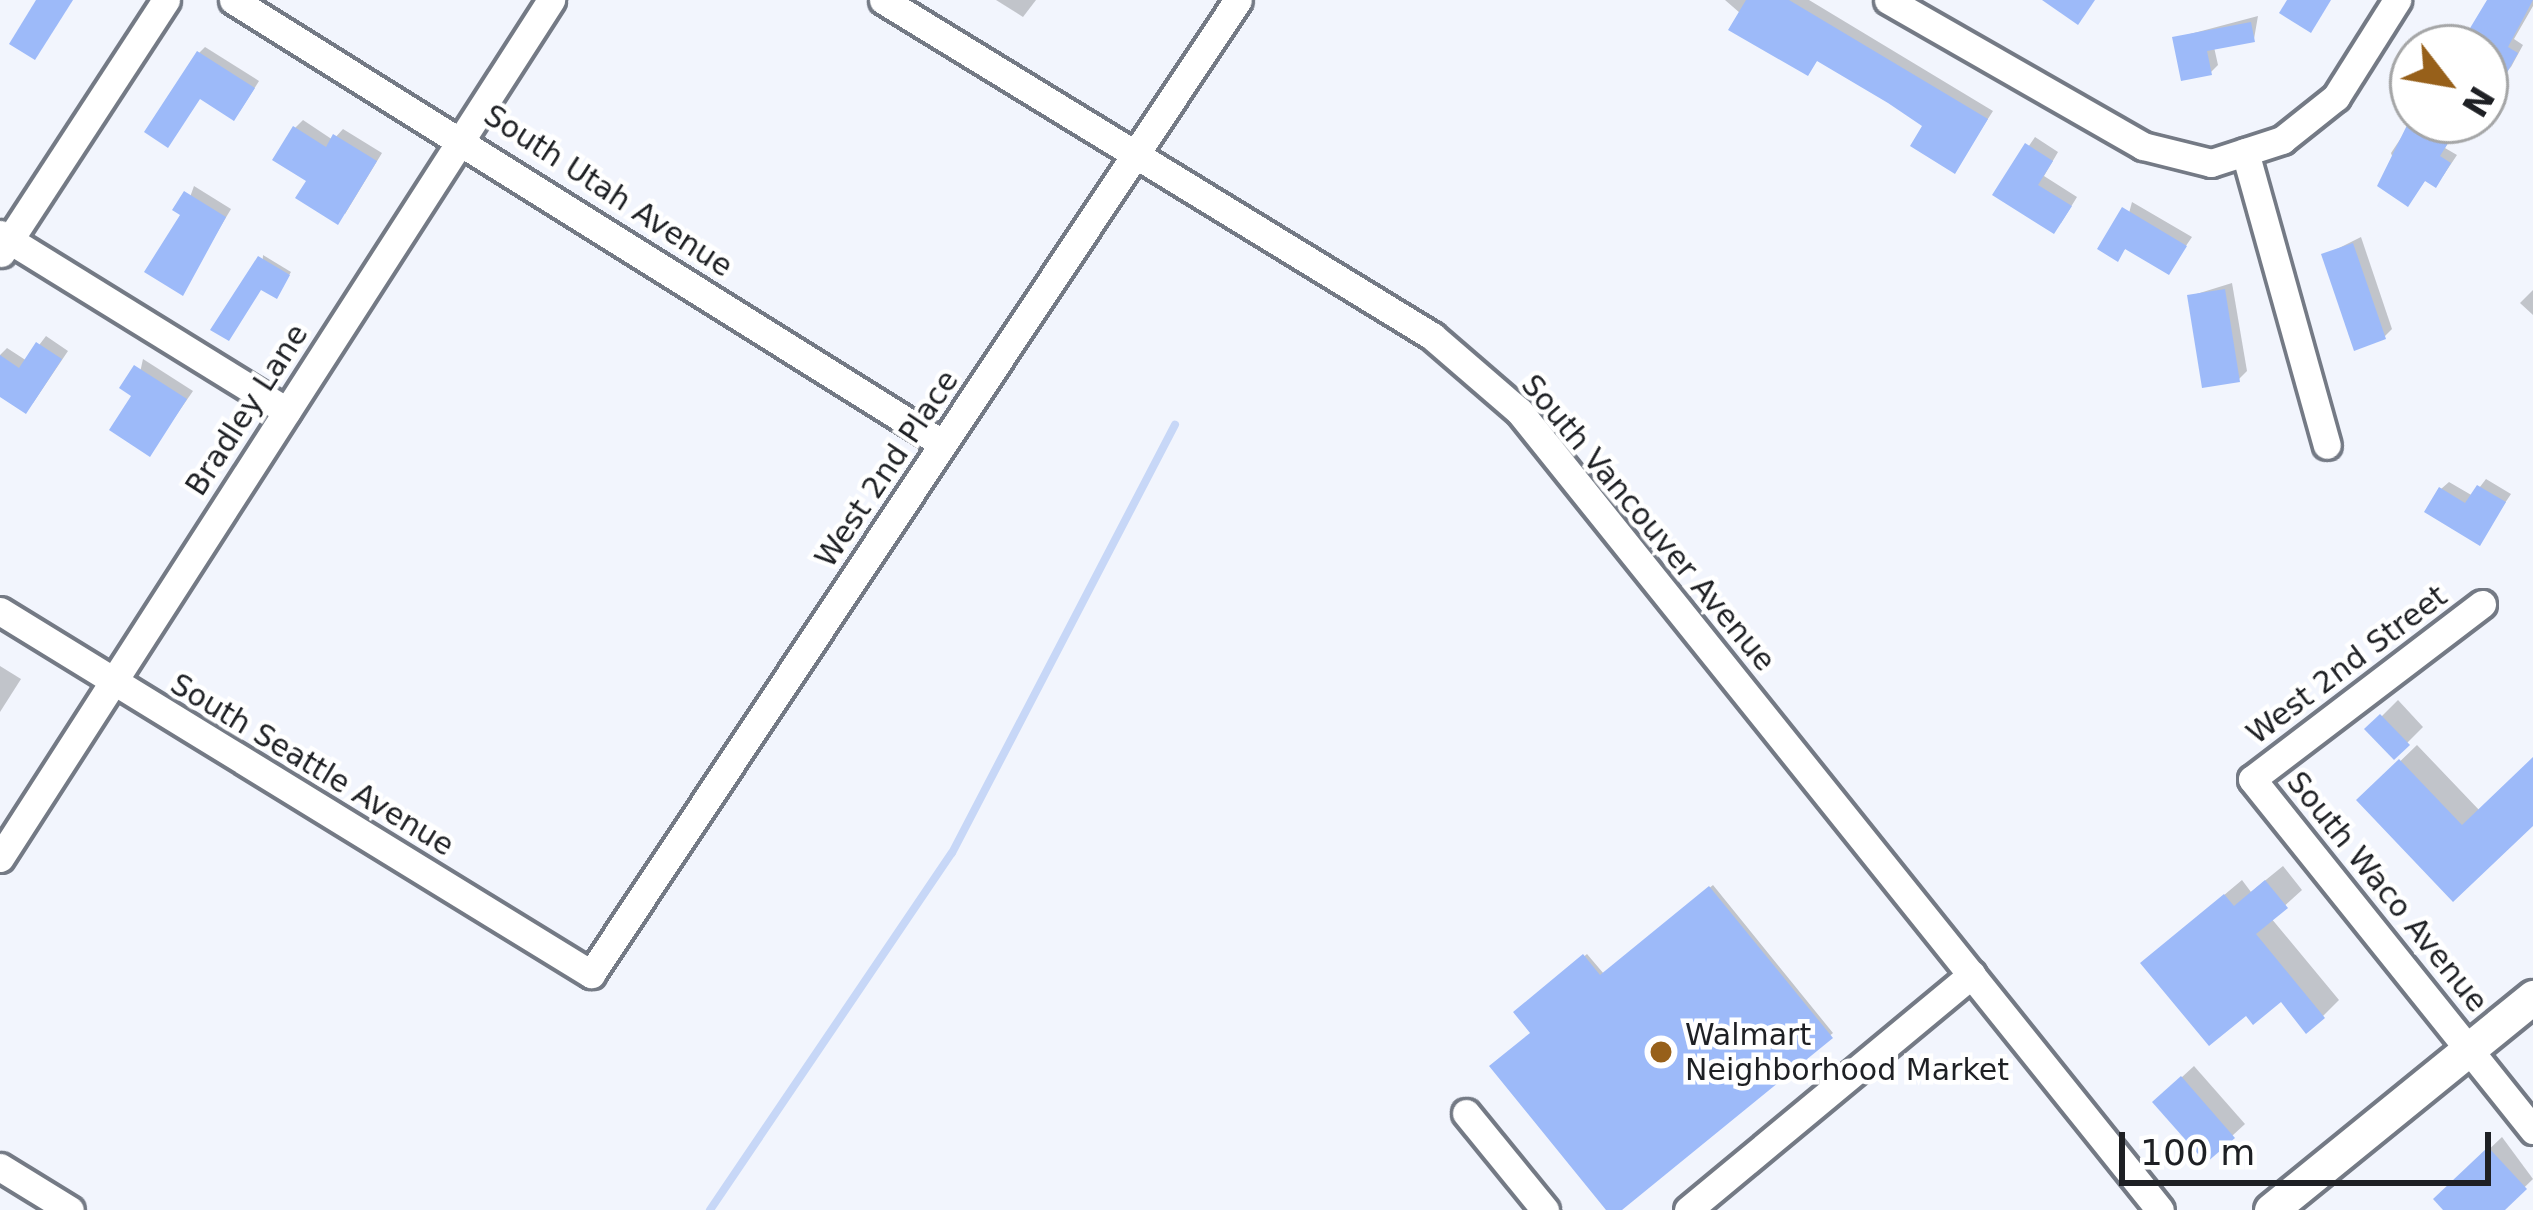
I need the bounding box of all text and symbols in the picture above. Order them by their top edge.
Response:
north arrow [2389,24,2509,144]
text: N [2454,79,2502,123]
street label: South Utah Avenue [477,97,739,285]
street label: Bradley Lane [178,318,316,502]
street label: West 2nd Place [808,364,966,574]
street label: South Vancouver Avenue [1513,368,1783,678]
street label: West 2nd Street [2240,578,2454,752]
street label: South Seattle Avenue [164,666,460,864]
street label: South Waco Avenue [2279,765,2495,1019]
place label: Walmart Neighborhood Market [1685,1017,2009,1088]
marker: Walmart Neighborhood Market [1648,1039,1674,1065]
scale bar [2125,1108,2497,1182]
text: 100 m [2140,1132,2255,1173]

